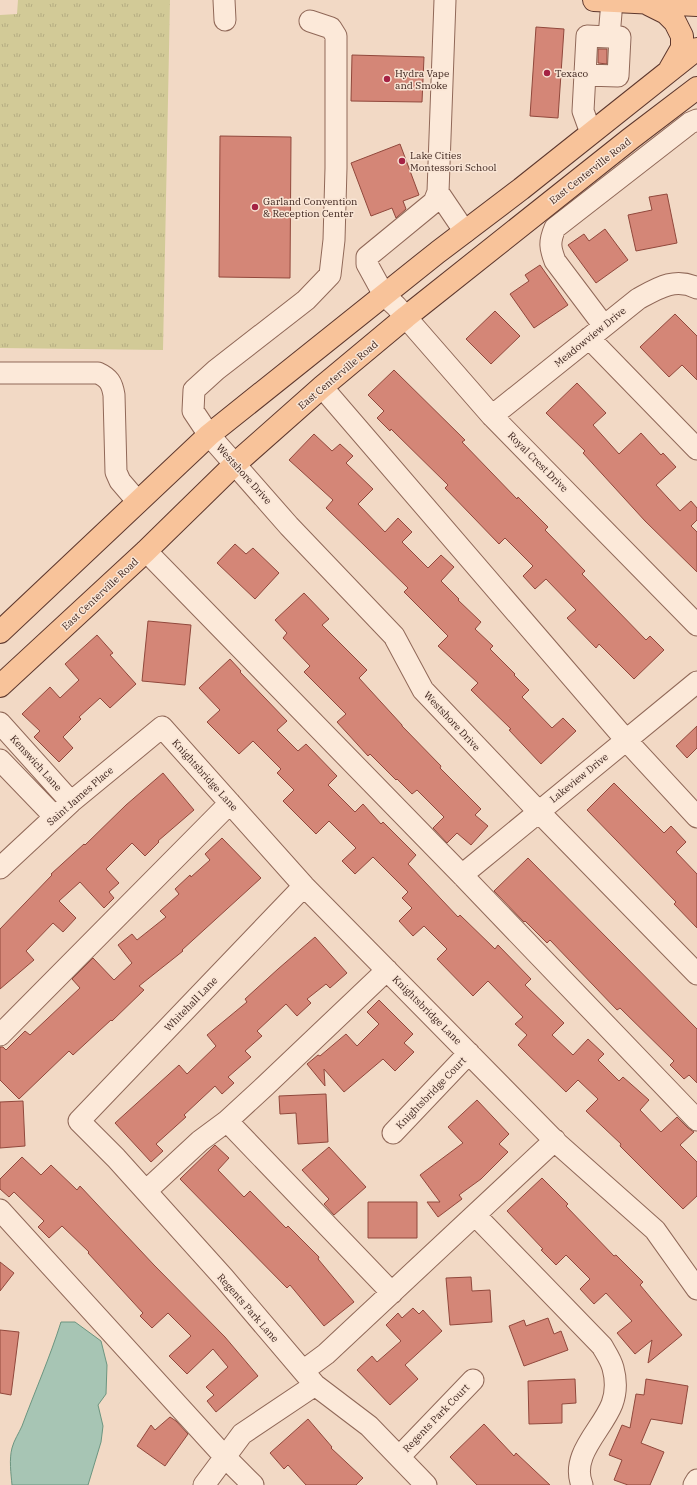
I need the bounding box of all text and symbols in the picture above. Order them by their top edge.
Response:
place label: Hydra Vape and Smoke [395,67,449,92]
place label: Texaco [555,67,588,80]
marker: Texaco [542,68,552,78]
marker: Hydra Vape and Smoke [382,74,392,84]
street label: East Centerville Road [546,135,634,207]
place label: Lake Cities Montessori School [410,149,497,174]
marker: Lake Cities Montessori School [397,156,407,166]
place label: Garland Convention & Reception Center [263,195,358,220]
marker: Garland Convention & Reception Center [250,202,260,212]
street label: Meadowview Drive [552,304,628,370]
street label: East Centerville Road [295,338,381,412]
street label: Royal Crest Drive [505,429,571,495]
street label: Westshore Drive [213,441,275,507]
street label: East Centerville Road [59,555,141,633]
street label: Westshore Drive [421,688,483,754]
street label: Kenswich Lane [7,732,65,794]
street label: Knightsbridge Lane [169,736,241,814]
street label: Lakeview Drive [547,750,611,806]
street label: Saint James Place [44,764,116,828]
street label: Knightsbridge Lane [390,973,464,1047]
street label: Whitehall Lane [162,974,220,1034]
street label: Knightsbridge Court [393,1054,469,1132]
street label: Regents Park Lane [215,1271,281,1345]
street label: Regents Park Court [400,1381,472,1455]

